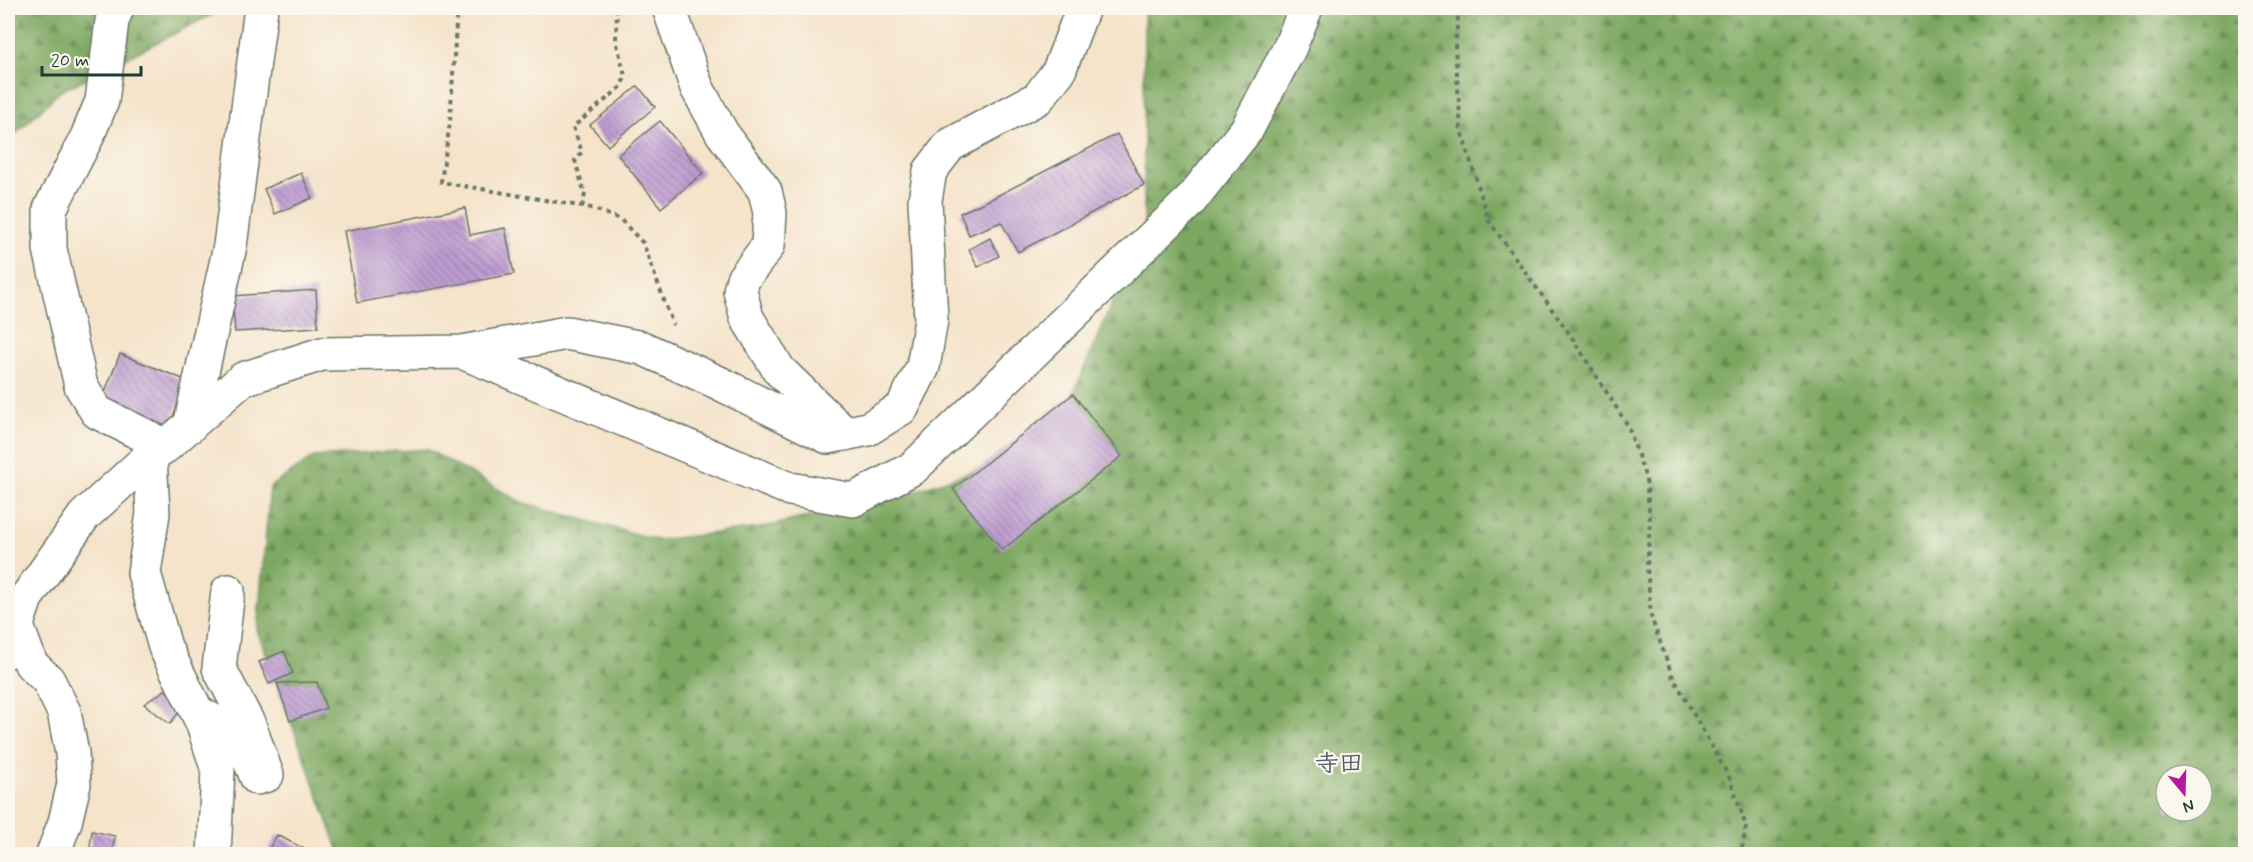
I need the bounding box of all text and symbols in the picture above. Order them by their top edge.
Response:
scale bar [42,39,141,77]
text: 20 m [51,49,89,73]
district label: 寺田 [1315,749,1363,780]
north arrow [2154,763,2214,823]
text: N [2180,794,2197,817]

